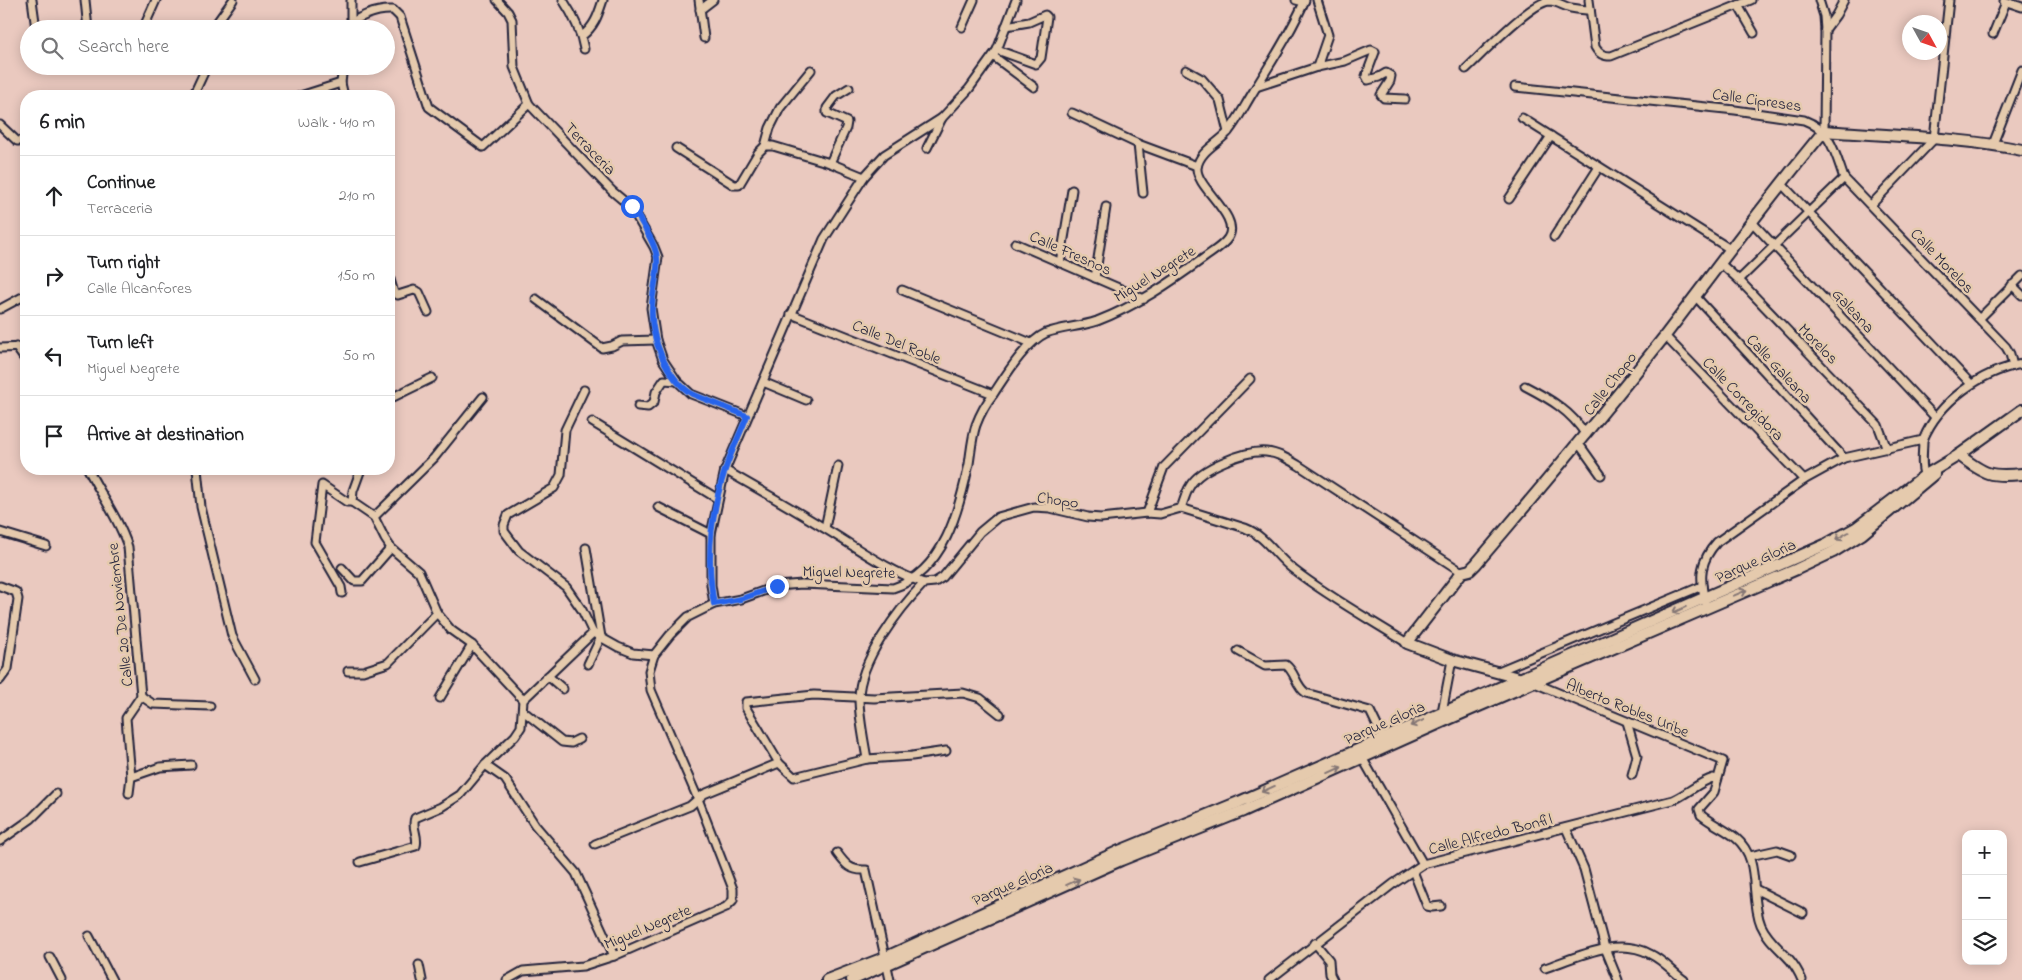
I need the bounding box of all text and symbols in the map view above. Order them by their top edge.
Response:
north arrow [1902,15,1947,60]
search box [20,20,395,75]
icon: search [38,34,66,62]
text: Search here [78,34,169,61]
street label: Calle Cipreses [1711,83,1803,119]
text: 6 min [40,108,85,138]
text: Walk · 410 m [298,111,375,135]
street label: Terraceria [558,117,621,181]
text: Continue [87,170,155,197]
icon: ahead [40,182,68,210]
text: 210 m [339,184,375,208]
route start [621,195,644,218]
text: Terraceria [87,197,153,221]
street label: Calle Morelos [1904,223,1979,300]
street label: Calle Fresnos [1025,225,1115,283]
street label: Miguel Negrete [1109,240,1201,309]
text: Turn right [87,250,160,277]
icon: right [40,262,68,290]
text: 150 m [337,264,375,288]
text: Calle Alcanfores [87,277,192,301]
street label: Galeana [1825,284,1880,339]
street label: Calle Del Roble [848,314,945,372]
street label: Morelos [1792,318,1843,370]
street label: Calle Galeana [1740,329,1817,410]
text: Turn left [87,330,154,357]
icon: left [40,342,68,370]
text: 50 m [343,344,375,368]
street label: Calle Chopo [1578,347,1643,421]
street label: Calle Corregidora [1696,352,1789,447]
text: Miguel Negrete [87,357,180,381]
icon: arrive [40,422,68,450]
text: Arrive at destination [87,422,244,449]
street label: Chopo [1035,486,1080,516]
one-way arrow [1836,531,1850,541]
street label: Parque Gloria [1711,533,1800,590]
street label: Calle 20 De Noviembre [101,541,140,688]
street label: Miguel Negrete [802,560,896,586]
route end [766,575,789,598]
one-way arrow [1732,588,1747,598]
one-way arrow [1672,606,1687,616]
street label: Alberto Robles Uribe [1562,673,1693,745]
street label: Parque Gloria [1340,695,1429,752]
one-way arrow [1410,719,1425,729]
one-way arrow [1327,764,1342,774]
one-way arrow [1261,785,1276,795]
street label: Calle Alfredo Bonfil [1426,808,1555,862]
map controls [1962,830,2007,965]
button: + [1962,830,2007,875]
street label: Parque Gloria [968,856,1057,913]
button: − [1962,875,2007,920]
one-way arrow [1065,876,1080,886]
street label: Miguel Negrete [600,898,696,957]
button: layers [1962,920,2007,965]

